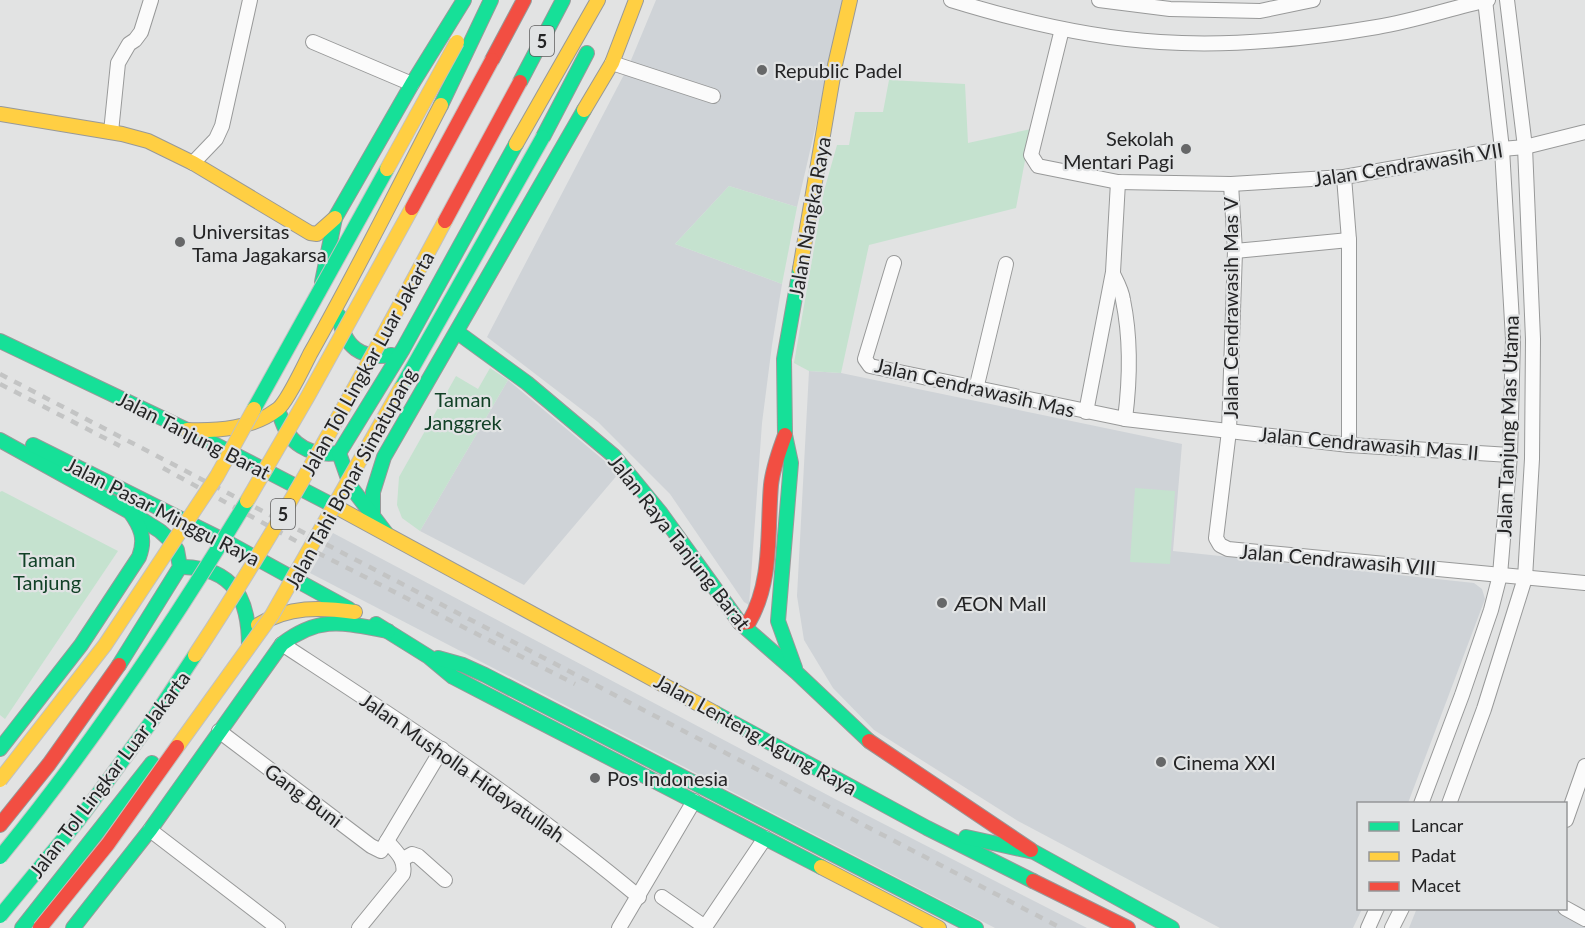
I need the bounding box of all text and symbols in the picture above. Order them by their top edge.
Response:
road number: 5 [530,26,554,56]
place label: Republic Padel [774,58,902,82]
marker: Republic Padel [755,63,769,77]
place label: Sekolah Mentari Pagi [1063,126,1174,173]
street label: Jalan Nangka Raya [783,135,835,299]
street label: Jalan Cendrawasih VII [1312,137,1504,191]
marker: Sekolah Mentari Pagi [1179,142,1193,156]
street label: Jalan Cendrawasih Mas V [1218,196,1242,419]
place label: Universitas Tama Jagakarsa [192,219,327,266]
marker: Universitas Tama Jagakarsa [173,235,187,249]
street label: Jalan Tol Lingkar Luar Jakarta [295,247,439,479]
street label: Jalan Tanjung Mas Utama [1491,315,1523,537]
street label: Jalan Cendrawasih Mas [873,352,1077,422]
street label: Jalan Tahi Bonar Simatupang [279,363,421,593]
street label: Jalan Tanjung Barat [114,386,274,484]
park label: Taman Janggrek [424,387,503,434]
street label: Jalan Cendrawasih Mas II [1258,421,1480,465]
street label: Jalan Raya Tanjung Barat [604,450,756,634]
street label: Jalan Pasar Minggu Raya [62,452,264,570]
road number: 5 [271,499,295,529]
street label: Jalan Cendrawasih VIII [1239,538,1437,580]
park label: Taman Tanjung [13,547,81,594]
place label: ÆON Mall [953,591,1046,615]
marker: ÆON Mall [935,596,949,610]
street label: Jalan Tol Lingkar Luar Jakarta [24,666,194,882]
street label: Jalan Lenteng Agung Raya [651,668,861,800]
street label: Jalan Musholla Hidayatullah [356,687,570,847]
place label: Cinema XXI [1173,750,1276,774]
marker: Cinema XXI [1154,755,1168,769]
street label: Gang Buni [260,758,348,832]
place label: Pos Indonesia [607,766,728,790]
marker: Pos Indonesia [588,771,602,785]
legend [1357,802,1567,910]
text: Lancar [1411,814,1464,836]
text: Padat [1411,844,1456,866]
text: Macet [1411,874,1461,896]

